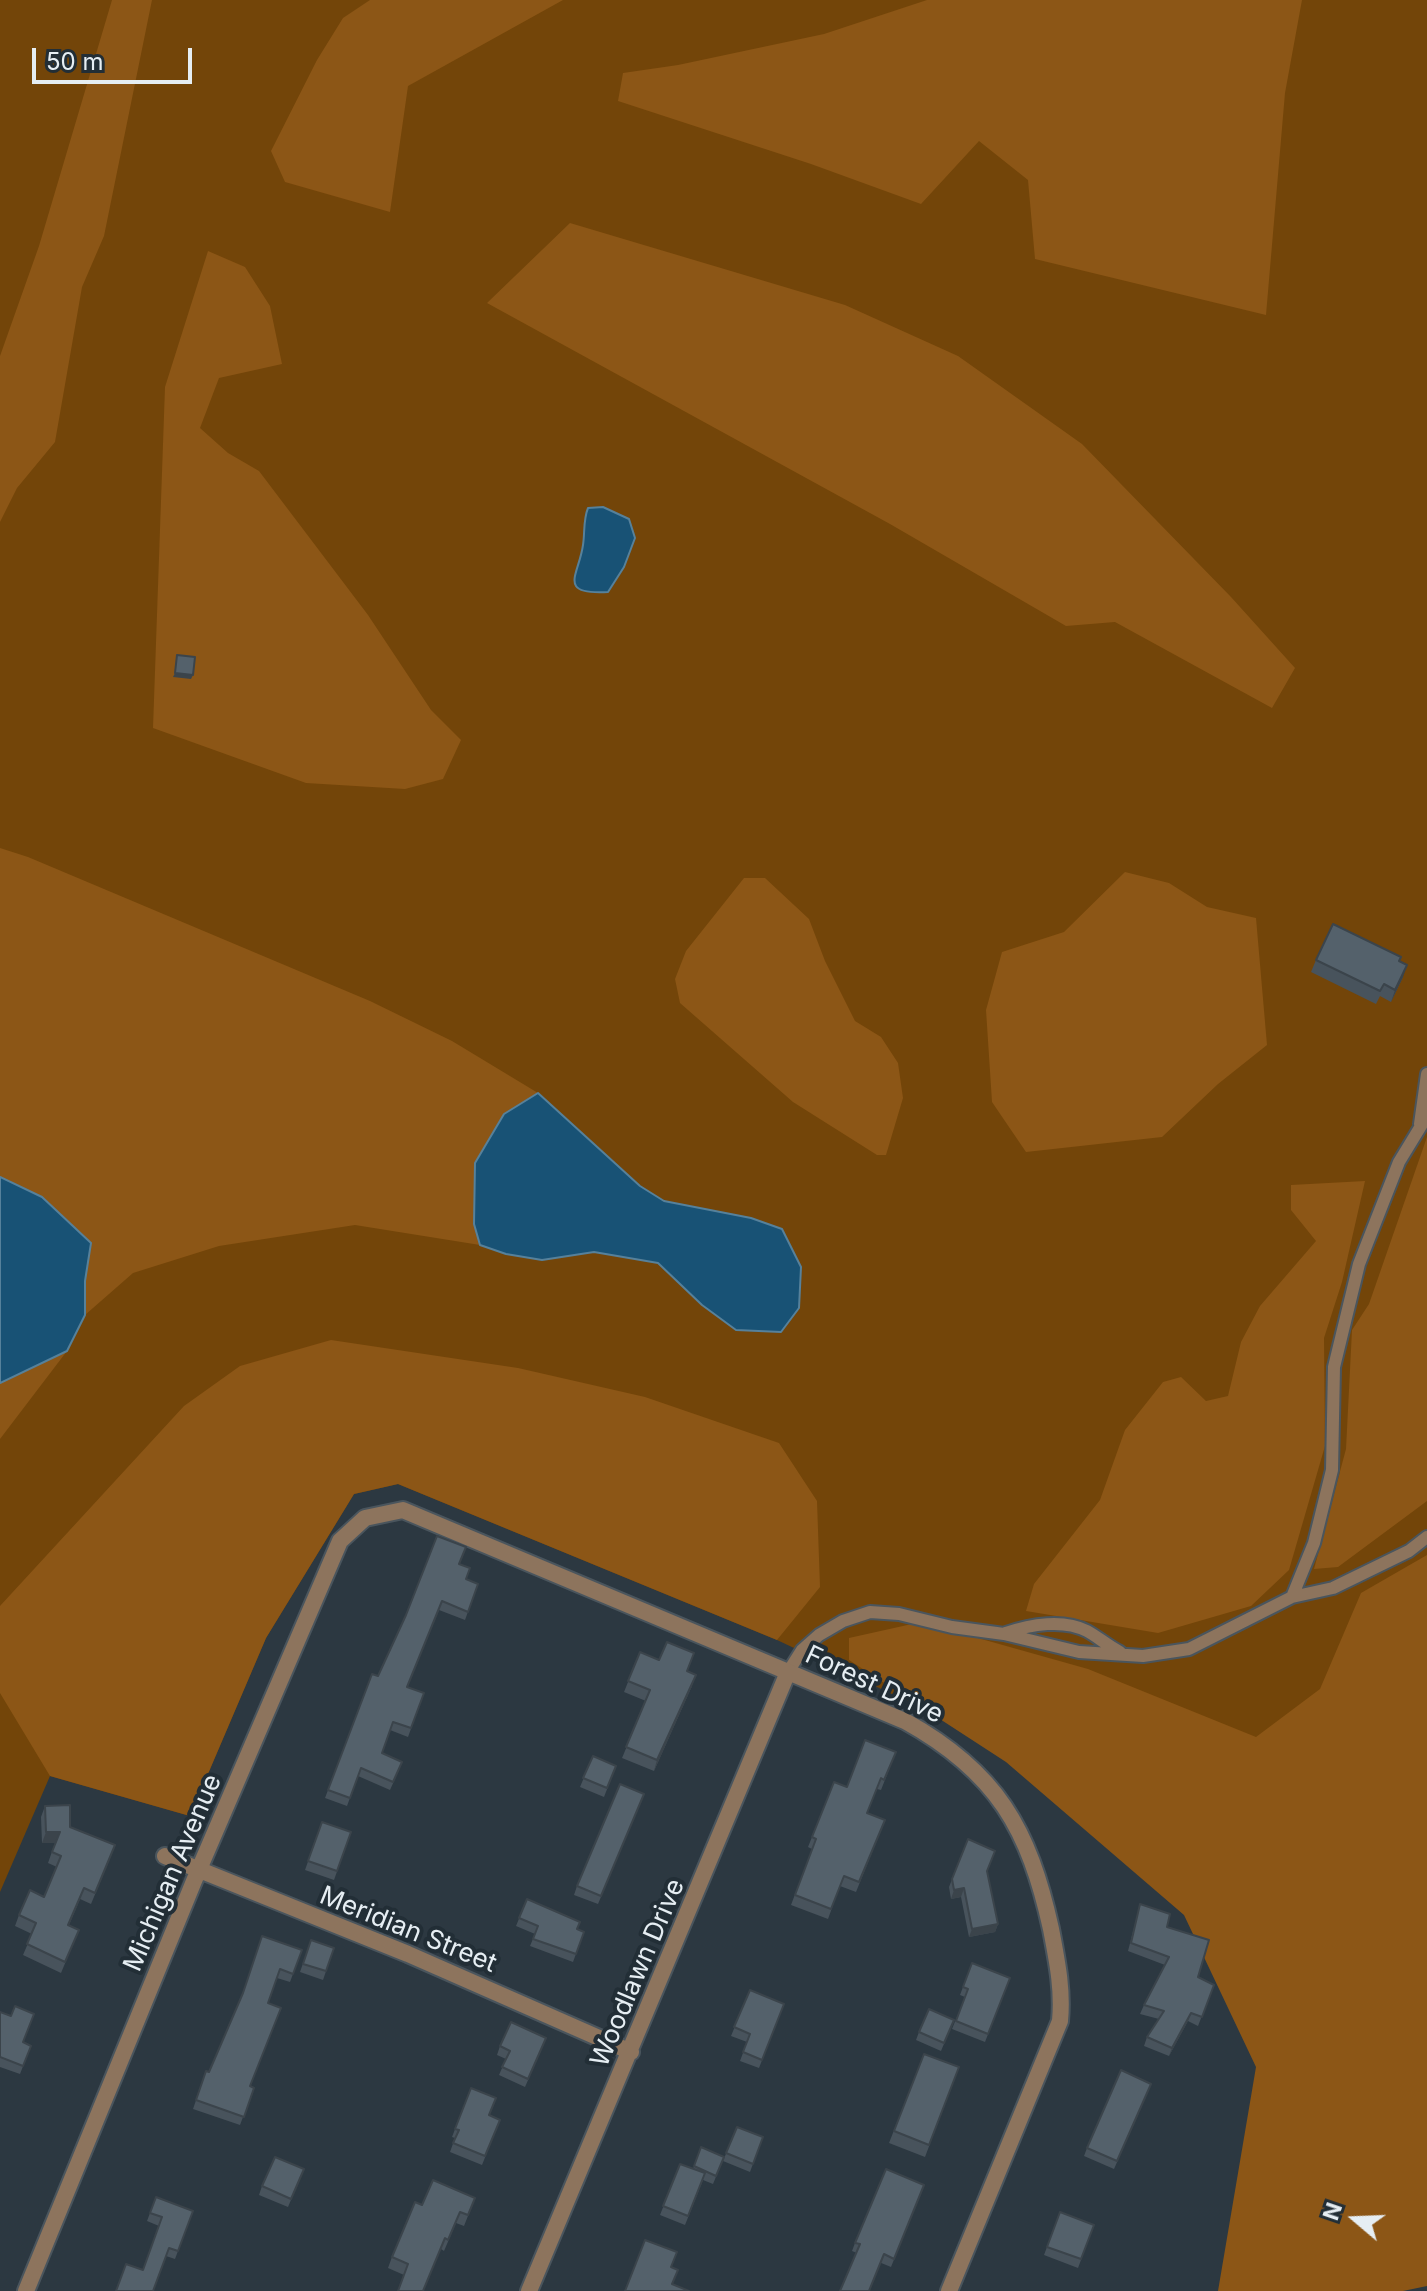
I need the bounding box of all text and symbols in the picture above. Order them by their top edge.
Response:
scale bar [36,32,196,82]
text: 50 m [46,47,104,76]
street label: Forest Drive [800,1639,948,1731]
street label: Michigan Avenue [117,1770,229,1976]
street label: Woodlawn Drive [584,1875,692,2071]
street label: Meridian Street [315,1880,501,1980]
north arrow [1315,2179,1395,2259]
text: N [1317,2199,1347,2223]

